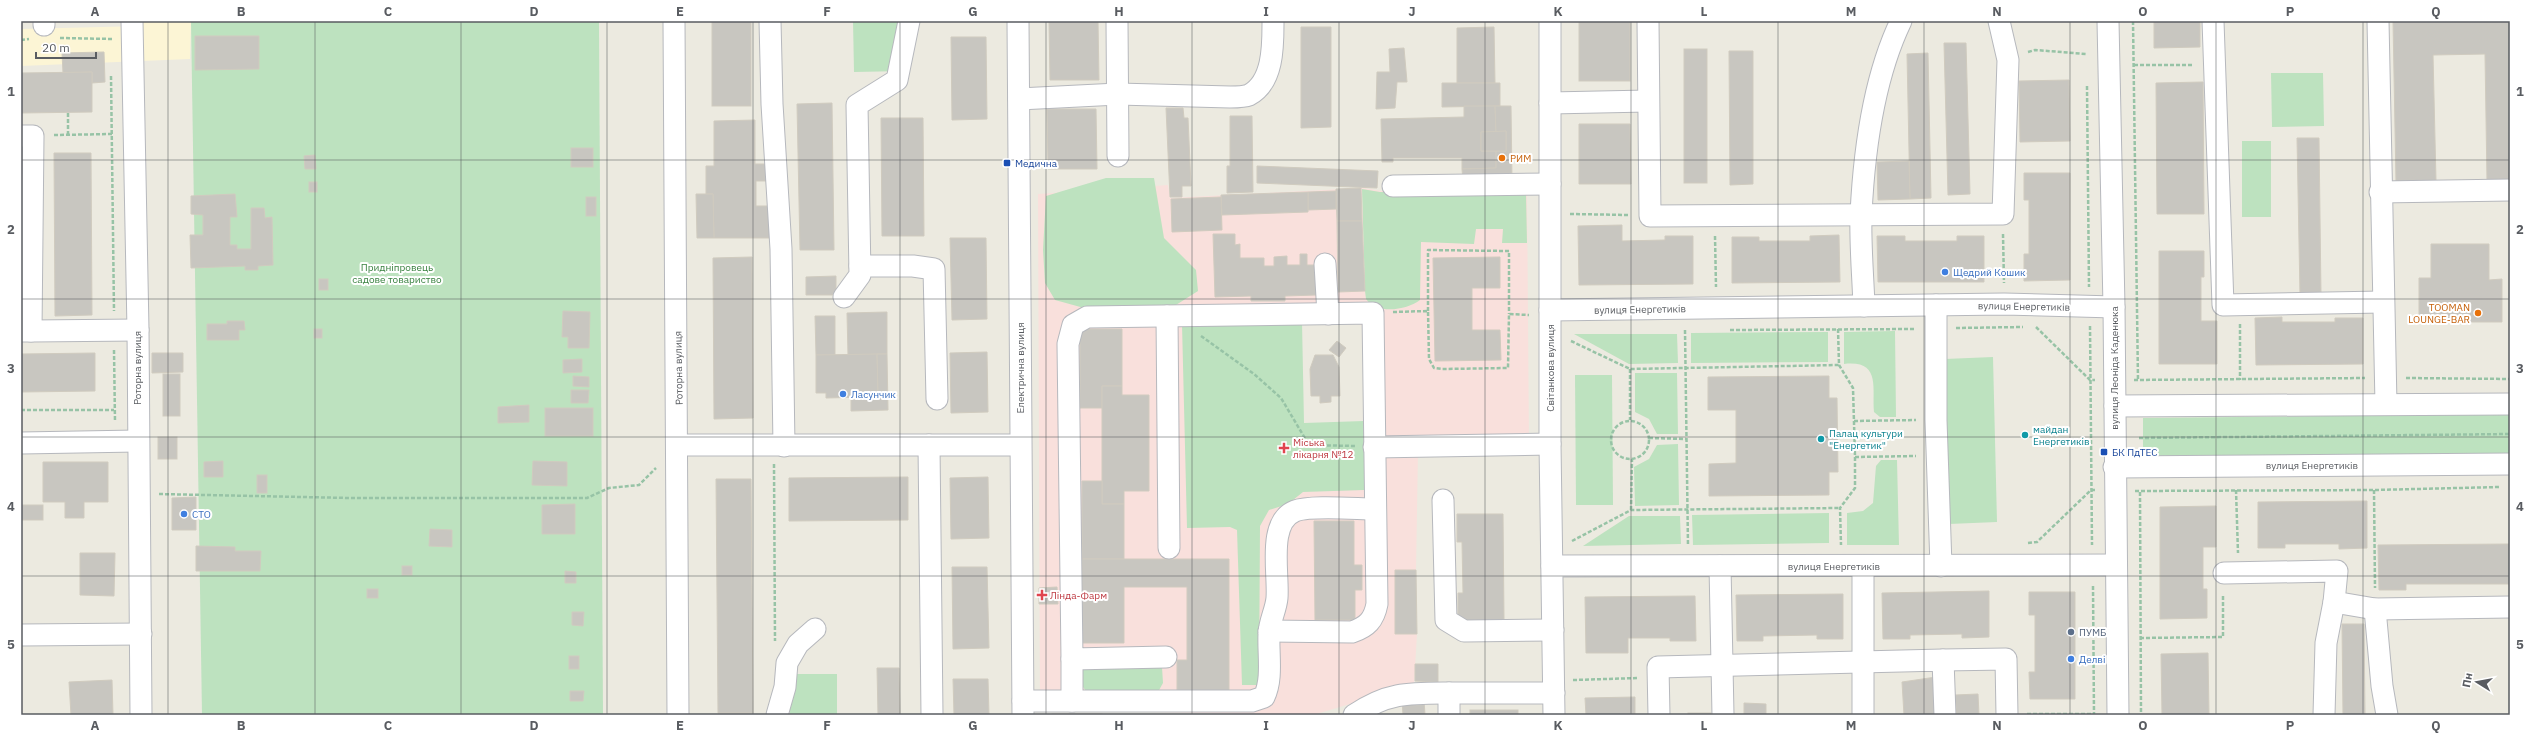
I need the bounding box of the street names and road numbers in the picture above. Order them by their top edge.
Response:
street label: вулиця Енергетиків [1978,299,2070,314]
street label: вулиця Енергетиків [1594,302,1686,317]
street label: вулиця Леоніда Каденюка [2108,306,2121,430]
street label: Електрична вулиця [1014,322,1027,414]
street label: Світанкова вулиця [1544,324,1557,412]
street label: Роторна вулиця [131,331,144,405]
street label: Роторна вулиця [671,331,686,405]
street label: вулиця Енергетиків [2266,459,2358,472]
street label: вулиця Енергетиків [1788,560,1880,573]

